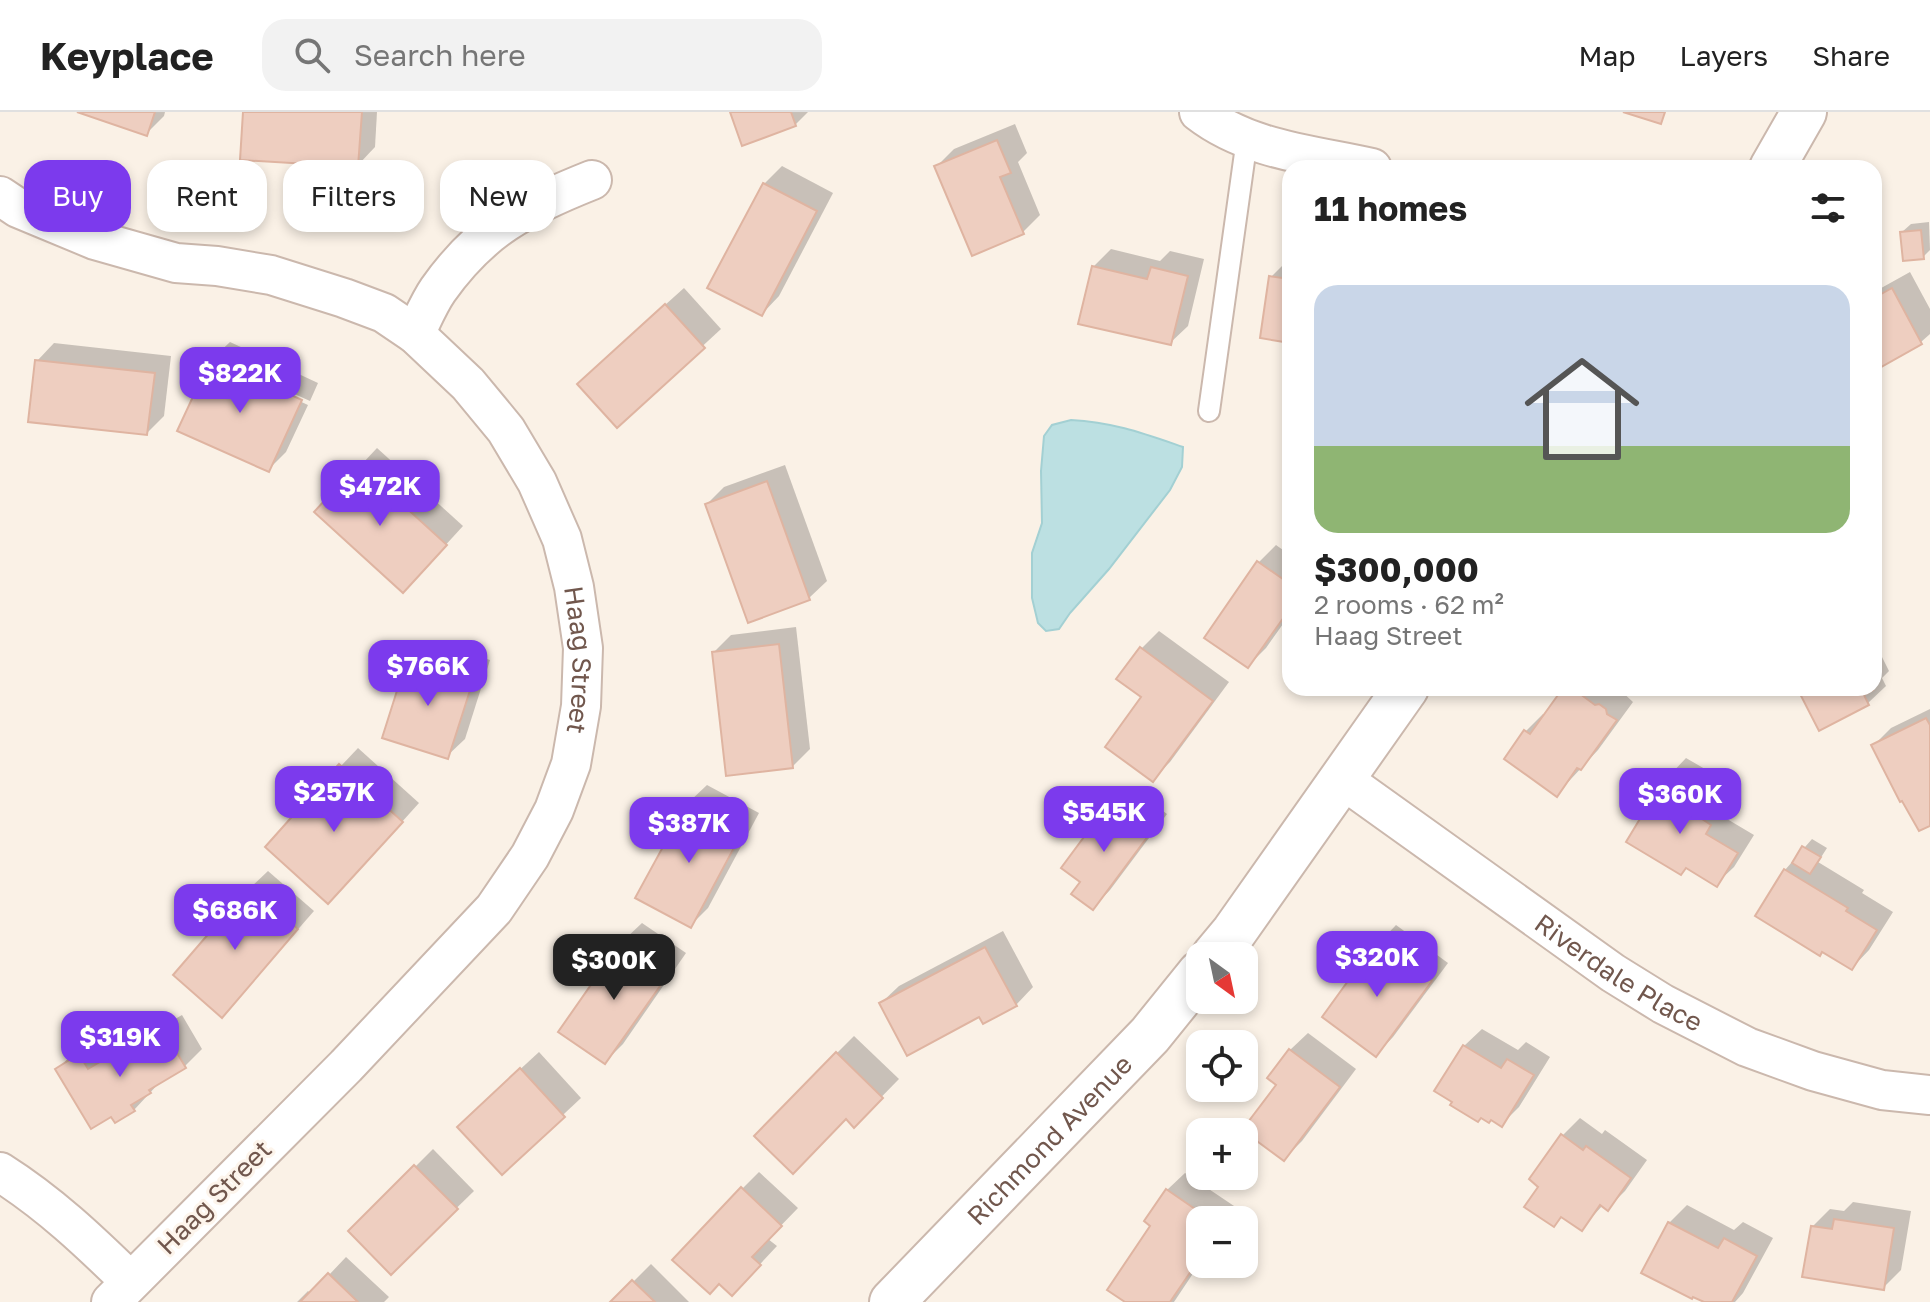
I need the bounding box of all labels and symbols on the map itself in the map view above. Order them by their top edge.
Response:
pin: $822K [184,347,296,415]
pin: $472K [324,460,436,528]
street label: Haag Street [559,584,599,736]
pin: $766K [372,640,484,708]
pin: $257K [278,766,390,834]
pin: $360K [1624,768,1736,836]
pin: $545K [1048,786,1160,854]
pin: $387K [633,797,745,865]
pin: $686K [179,884,291,952]
street label: Riverdale Place [1529,907,1708,1037]
pin: $320K [1321,931,1433,999]
pin: $300K [558,934,670,1002]
north arrow [1186,942,1258,1014]
pin: $319K [64,1011,176,1079]
street label: Richmond Avenue [960,1048,1138,1231]
street label: Haag Street [151,1134,277,1260]

